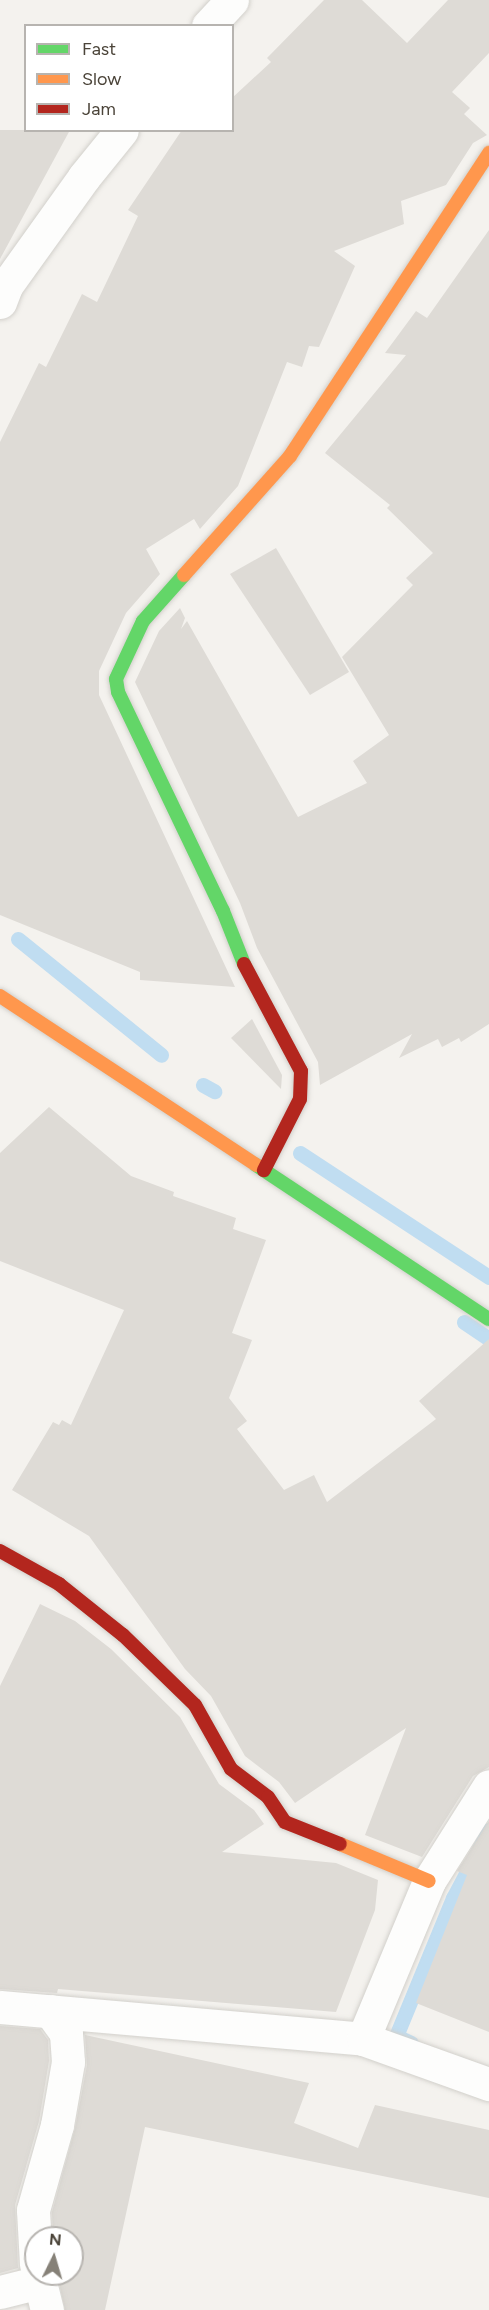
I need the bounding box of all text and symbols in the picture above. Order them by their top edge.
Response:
legend [24,24,234,132]
text: Fast [82,38,116,60]
text: Slow [82,68,121,90]
text: Jam [82,98,116,120]
north arrow [24,2226,84,2286]
text: N [48,2230,62,2250]

